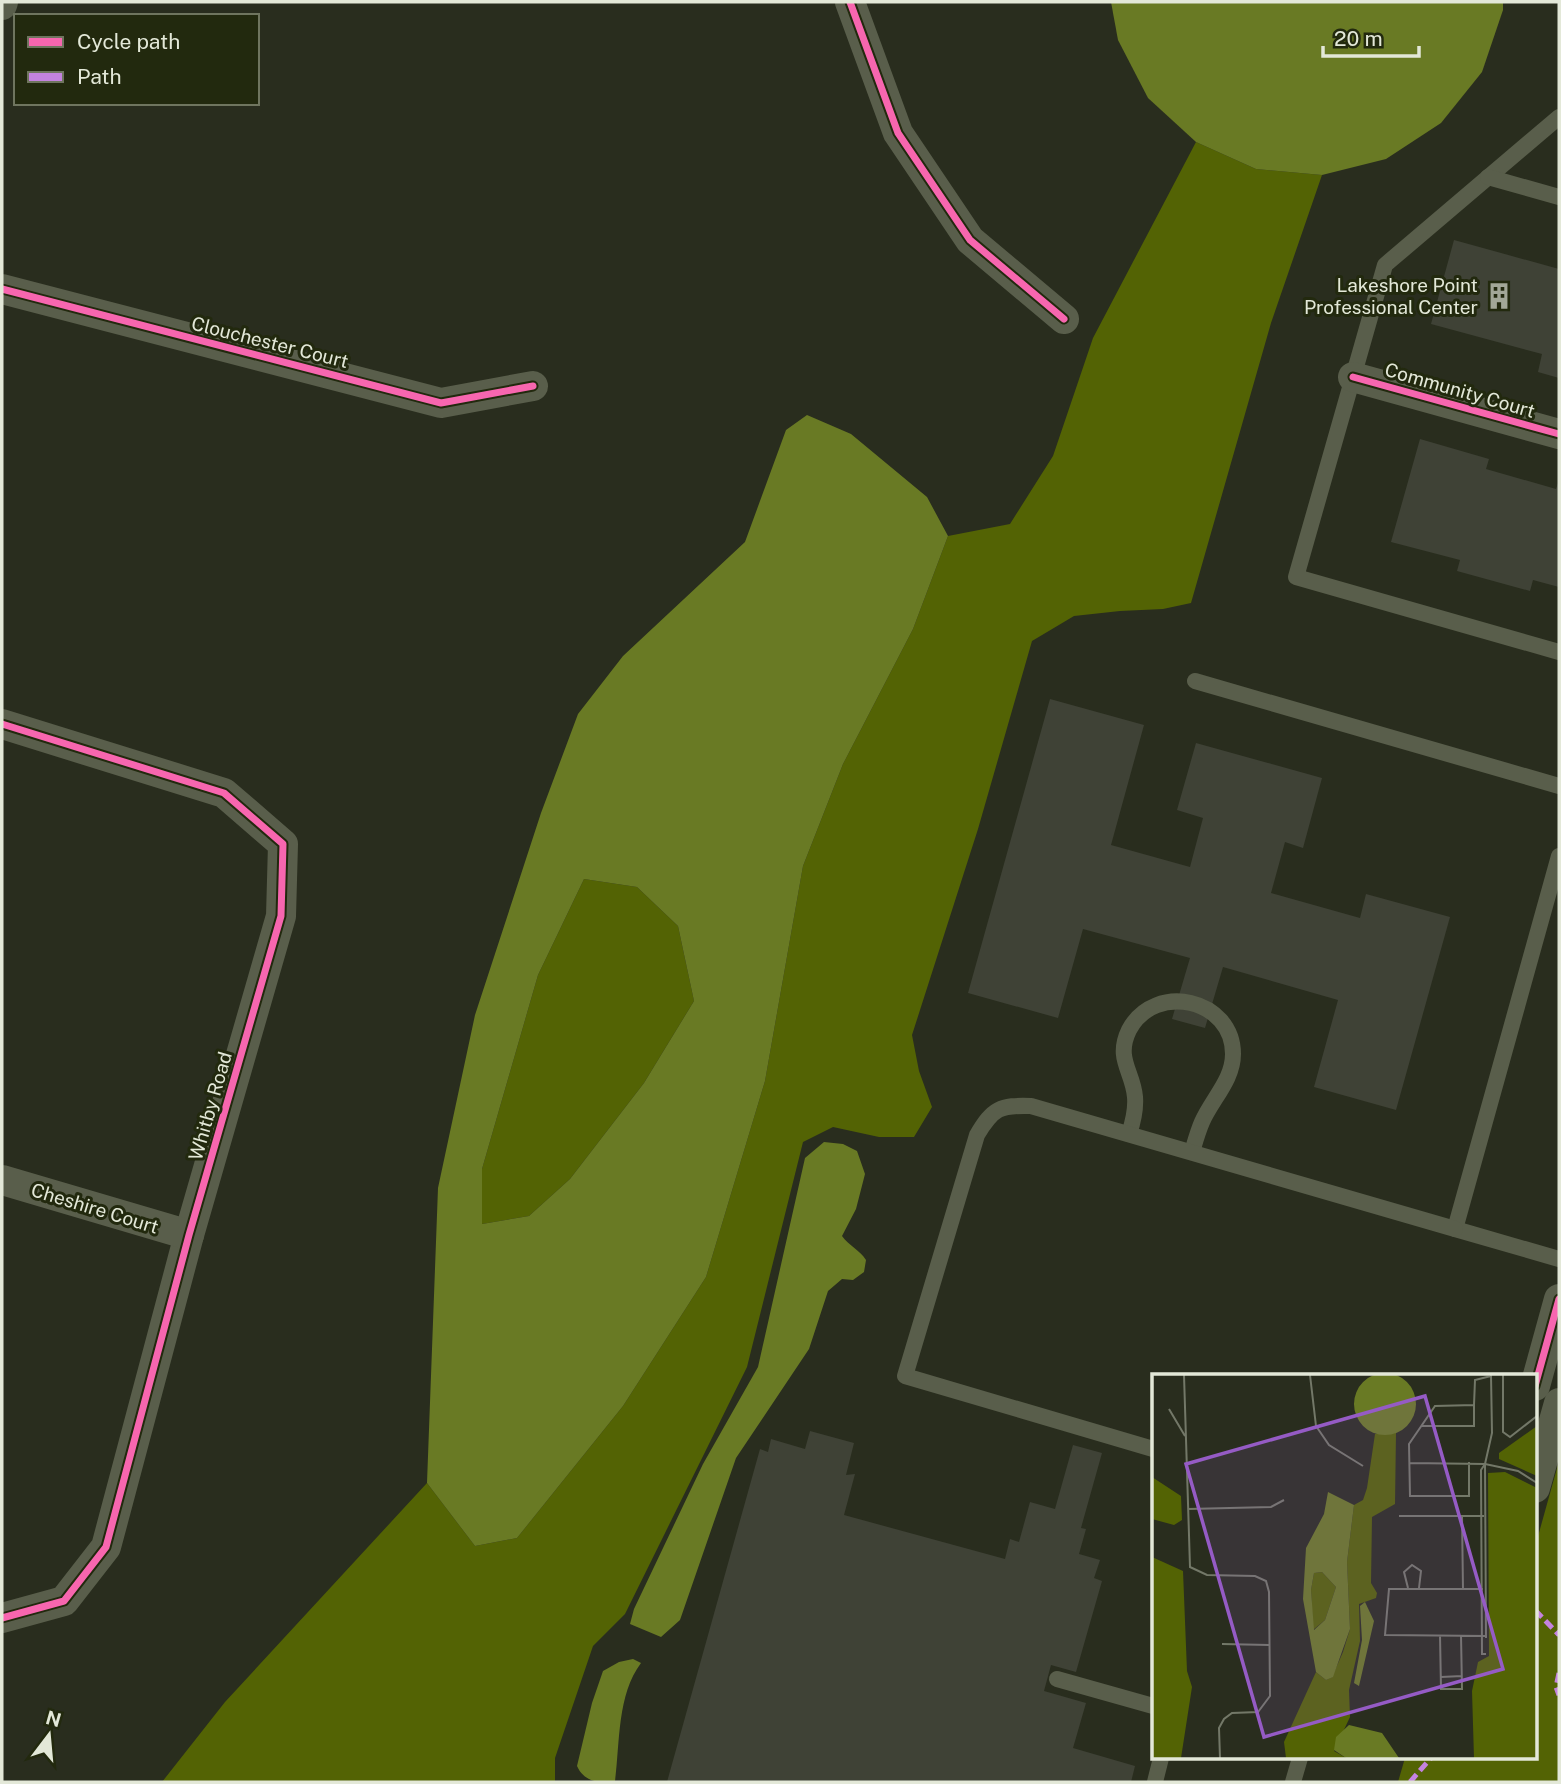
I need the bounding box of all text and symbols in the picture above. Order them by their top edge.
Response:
legend [14,14,259,105]
scale bar [1323,14,1419,58]
text: 20 m [1334,26,1383,51]
text: Cycle path [77,29,180,54]
text: Path [77,64,122,89]
place label: Lakeshore Point Professional Center [1304,274,1478,318]
building icon: Lakeshore Point Professional Center [1484,281,1514,311]
street label: Clouchester Court [189,312,351,372]
street label: Community Court [1382,358,1538,422]
street label: Whitby Road [184,1049,236,1163]
street label: Cheshire Court [29,1178,161,1238]
inset map [1152,1374,1536,1760]
north arrow [14,1700,84,1770]
text: N [44,1706,64,1731]

